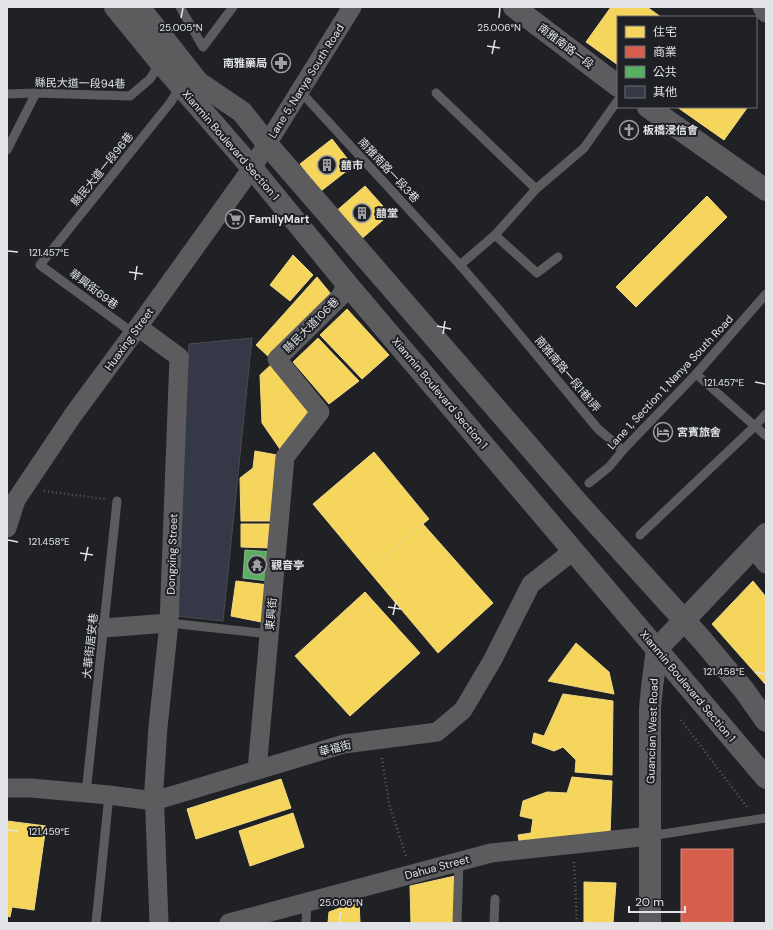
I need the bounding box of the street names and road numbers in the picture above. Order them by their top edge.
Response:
street label: Lane 5, Nanya South Road [265,21,347,141]
street label: 南雅南路一段 [535,21,597,71]
street label: 縣民大道一段94巷 [35,75,125,91]
street label: Xianmin Boulevard Section 1 [179,87,283,203]
street label: 縣民大道一段96巷 [68,129,136,209]
street label: 南雅南路一段3巷 [355,135,423,205]
street label: 華興街69巷 [67,266,121,312]
street label: 縣民大道106巷 [280,294,342,356]
street label: Huaxing Street [101,305,157,373]
street label: Lane 1, Section 1, Nanya South Road [604,312,736,452]
street label: 南雅南路一段1巷1弄 [532,333,604,415]
street label: Xianmin Boulevard Section 1 [389,334,491,452]
street label: Dongxing Street [164,513,180,595]
street label: 東興街 [263,597,279,631]
street label: 大華街居安巷 [80,612,100,680]
street label: Xianmin Boulevard Section 1 [637,627,739,745]
street label: Guancian West Road [643,678,661,784]
street label: 華福街 [317,737,353,759]
street label: Dahua Street [403,852,471,882]

